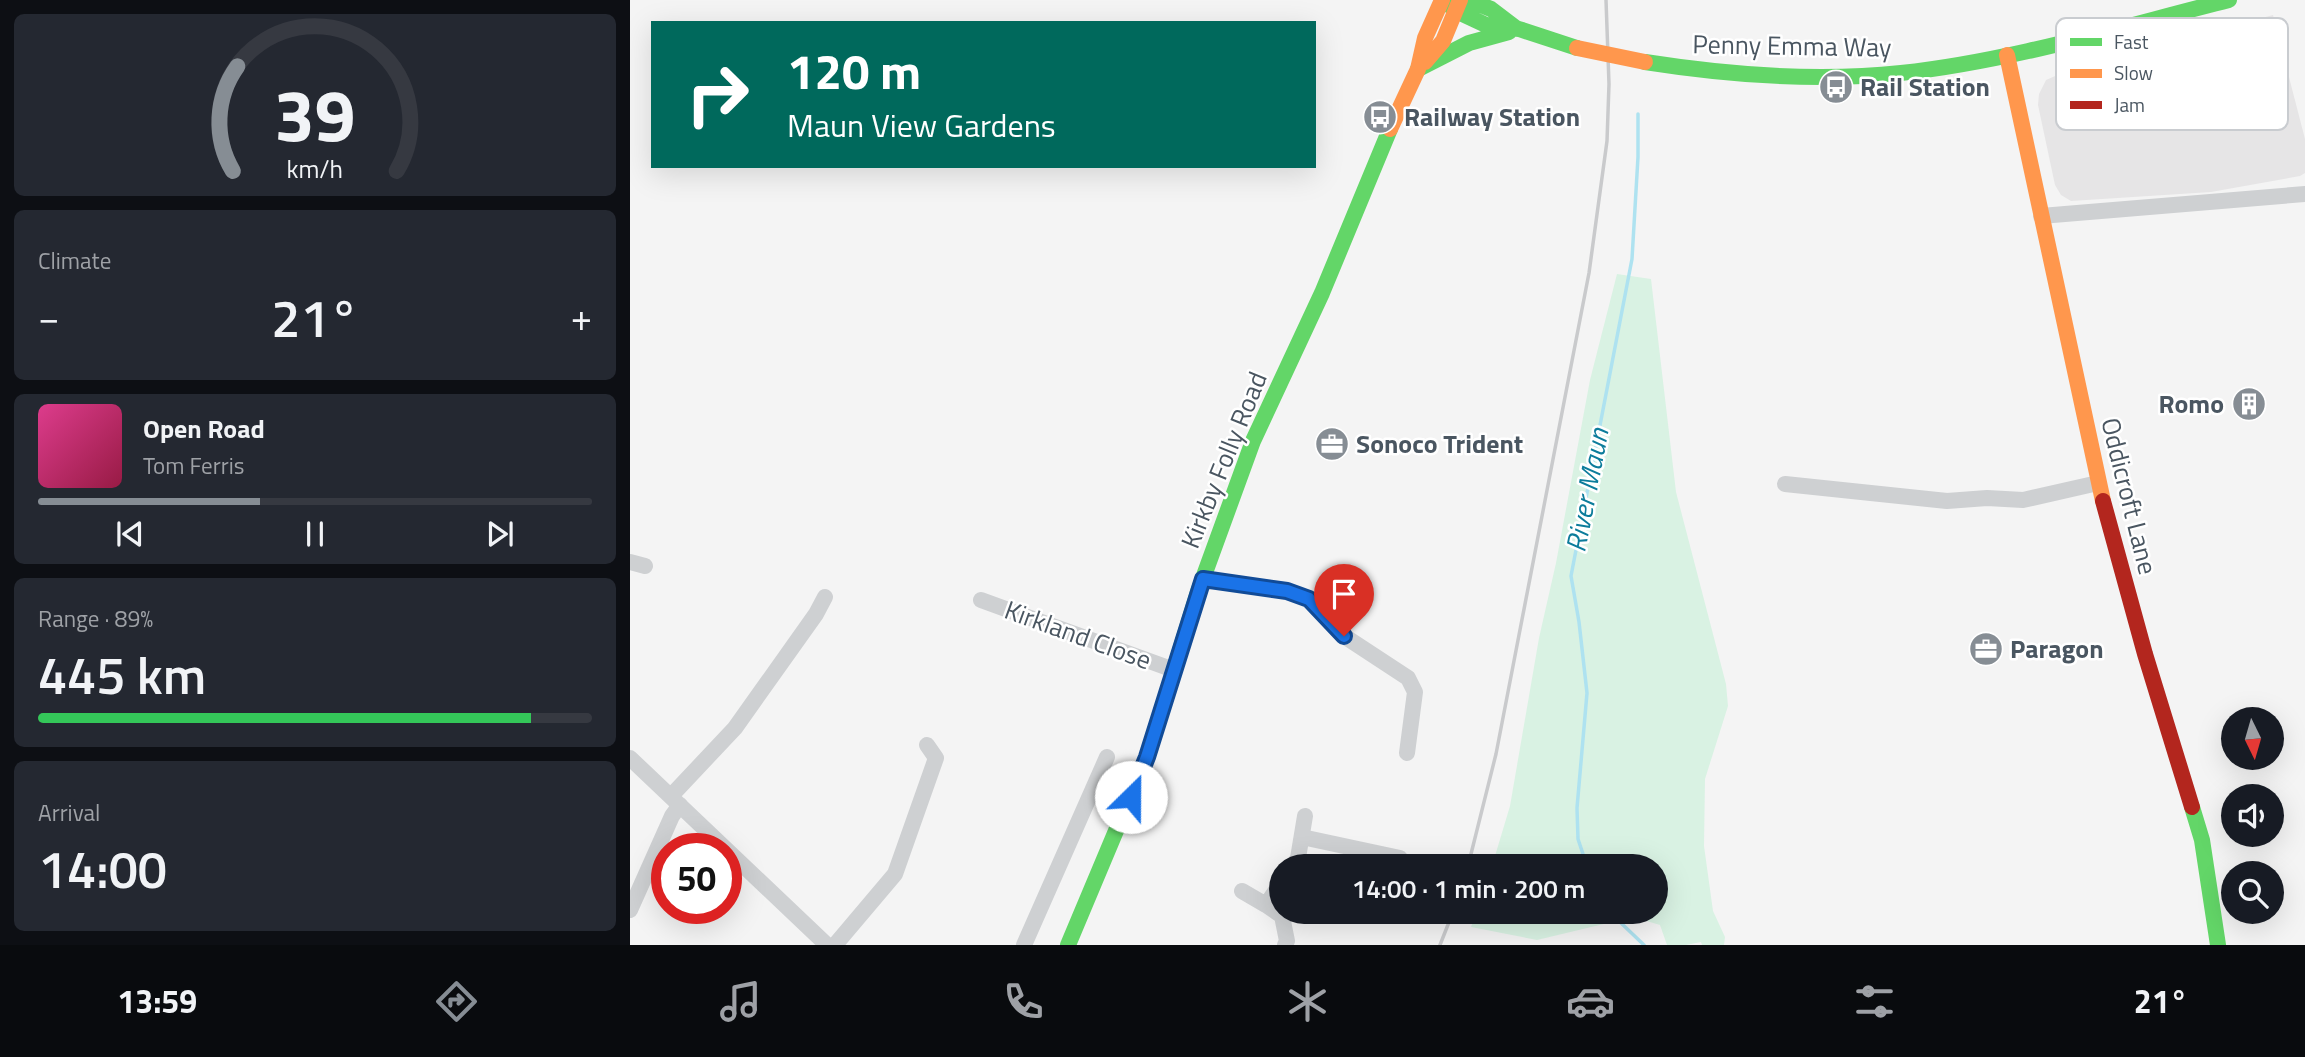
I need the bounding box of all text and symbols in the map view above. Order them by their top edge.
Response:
legend [2056,18,2288,130]
street label: Penny Emma Way [1692,24,1892,67]
text: Fast [2114,27,2149,56]
text: 120 m [787,33,921,108]
icon: right [672,49,763,140]
text: Slow [2114,58,2153,87]
text: 39 [274,59,356,169]
place label: Rail Station [1860,67,1990,106]
bus stop icon: Rail Station [1817,68,1855,106]
text: Jam [2114,90,2145,119]
place label: Railway Station [1404,97,1580,136]
bus stop icon: Railway Station [1361,98,1399,136]
text: Maun View Gardens [787,101,1056,149]
text: km/h [287,150,343,188]
text: Climate [38,243,111,278]
text: 21° [271,278,359,357]
text: − [38,288,59,346]
text: + [571,288,592,346]
street label: Kirkby Folly Road [1170,366,1277,554]
place label: Romo [2159,384,2224,423]
building icon: Romo [2230,385,2268,423]
text: Open Road [143,409,265,448]
street label: Oddicroft Lane [2091,413,2168,578]
water label: River Maun [1553,423,1620,556]
place label: Sonoco Trident [1356,424,1523,463]
office icon: Sonoco Trident [1313,425,1351,463]
text: Tom Ferris [143,448,244,483]
icon: previous [111,515,149,553]
icon: pause [296,515,334,553]
icon: next [481,515,519,553]
pin [1314,564,1374,636]
icon: arrive [1325,575,1363,613]
street label: Kirkland Close [999,590,1157,679]
text: Range · 89% [38,601,153,636]
place label: Paragon [2010,629,2104,668]
office icon: Paragon [1967,630,2005,668]
text: 445 km [38,635,206,714]
north arrow [2221,707,2284,770]
map controls [2221,707,2284,924]
position arrow [1094,760,1168,834]
button: sound [2221,784,2284,847]
text: Arrival [38,795,100,830]
text: 14:00 [38,829,167,908]
speed limit sign: 50 [651,833,742,924]
button: search [2221,861,2284,924]
text: 14:00 · 1 min · 200 m [1352,869,1585,908]
text: 13:59 [117,977,197,1025]
icon: directions [432,977,481,1026]
icon: music [716,977,765,1026]
icon: phone [999,977,1048,1026]
icon: climate [1283,977,1332,1026]
icon: car [1566,977,1615,1026]
icon: filters [1850,977,1899,1026]
text: 21° [2134,977,2188,1025]

